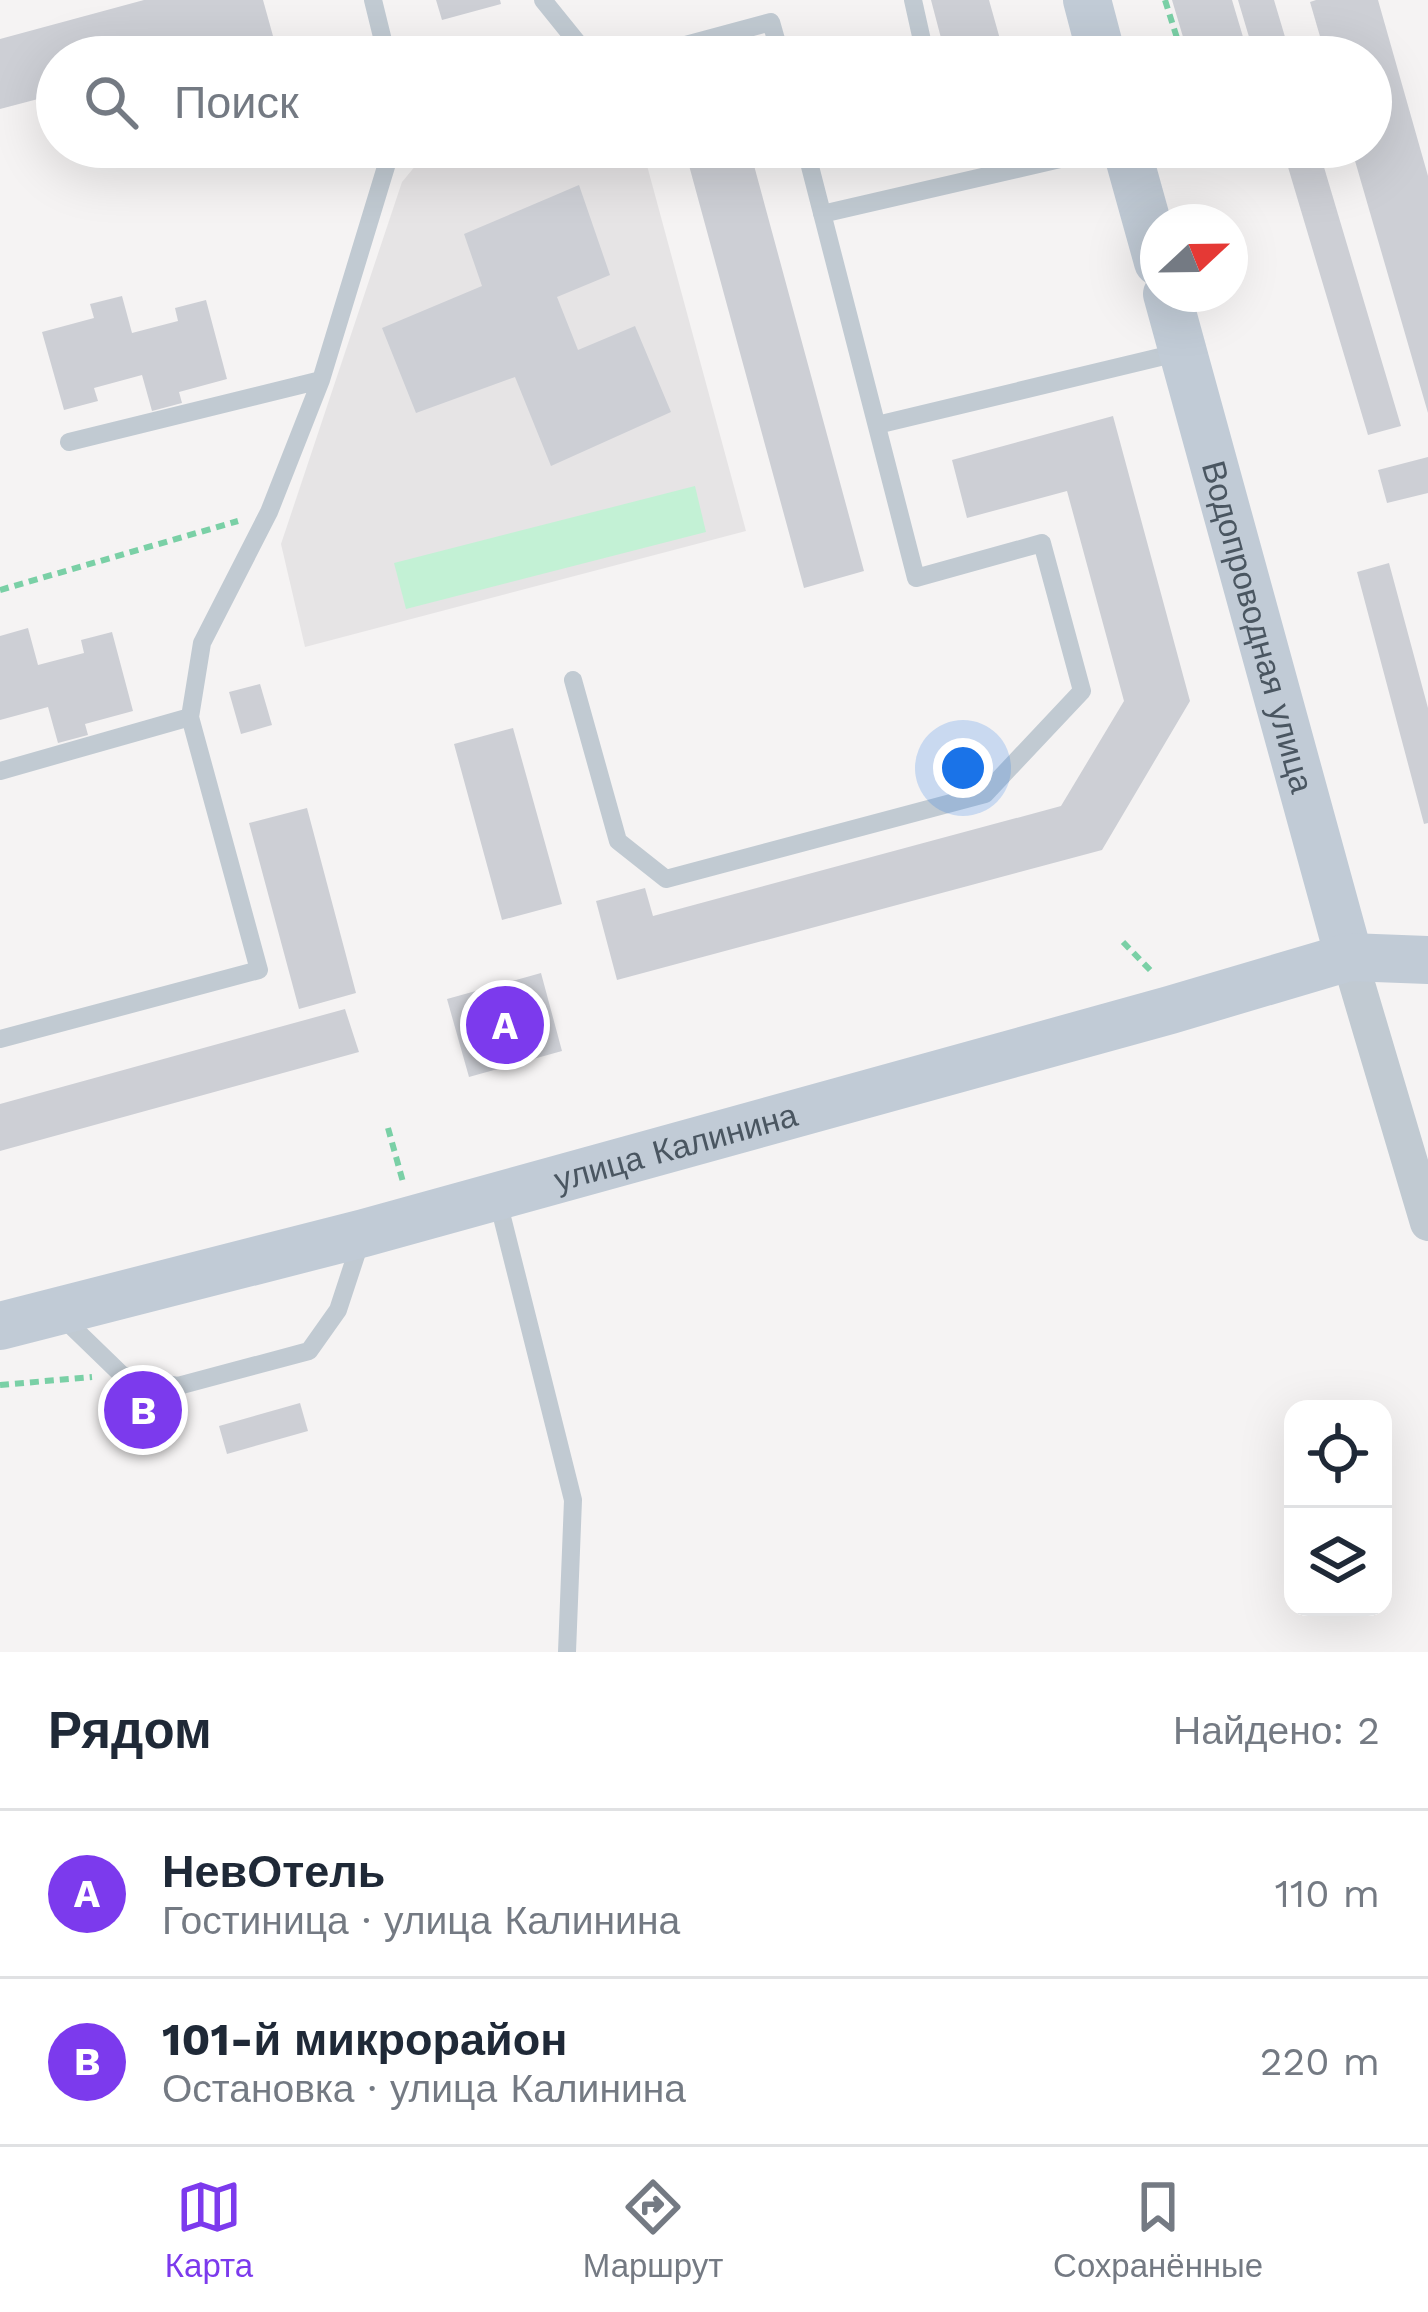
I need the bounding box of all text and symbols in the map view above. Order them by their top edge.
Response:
search box [36,36,1392,168]
icon: search [78,69,144,135]
text: Поиск [174,76,299,129]
north arrow [1140,204,1248,312]
street label: Водопроводная улица [1194,457,1322,798]
your location [933,738,993,798]
pin: A [466,980,544,1070]
street label: улица Калинина [550,1095,802,1199]
pin: B [104,1365,182,1455]
map controls [1284,1400,1392,1616]
button: locate [1284,1400,1392,1508]
button: layers [1284,1508,1392,1616]
text: Рядом [48,1701,212,1760]
text: Найдено: 2 [1173,1708,1380,1753]
text: НевОтель [162,1845,386,1898]
text: A [74,1871,100,1916]
text: 110 m [1275,1871,1380,1916]
text: Гостиница · улица Калинина [162,1898,680,1943]
text: 101-й микрорайон [162,2013,567,2066]
text: B [74,2039,100,2084]
text: 220 m [1260,2039,1380,2084]
text: Остановка · улица Калинина [162,2066,686,2111]
tab: Карта [165,2174,253,2285]
tab: Маршрут [583,2174,723,2285]
tab: Сохранённые [1053,2174,1263,2285]

